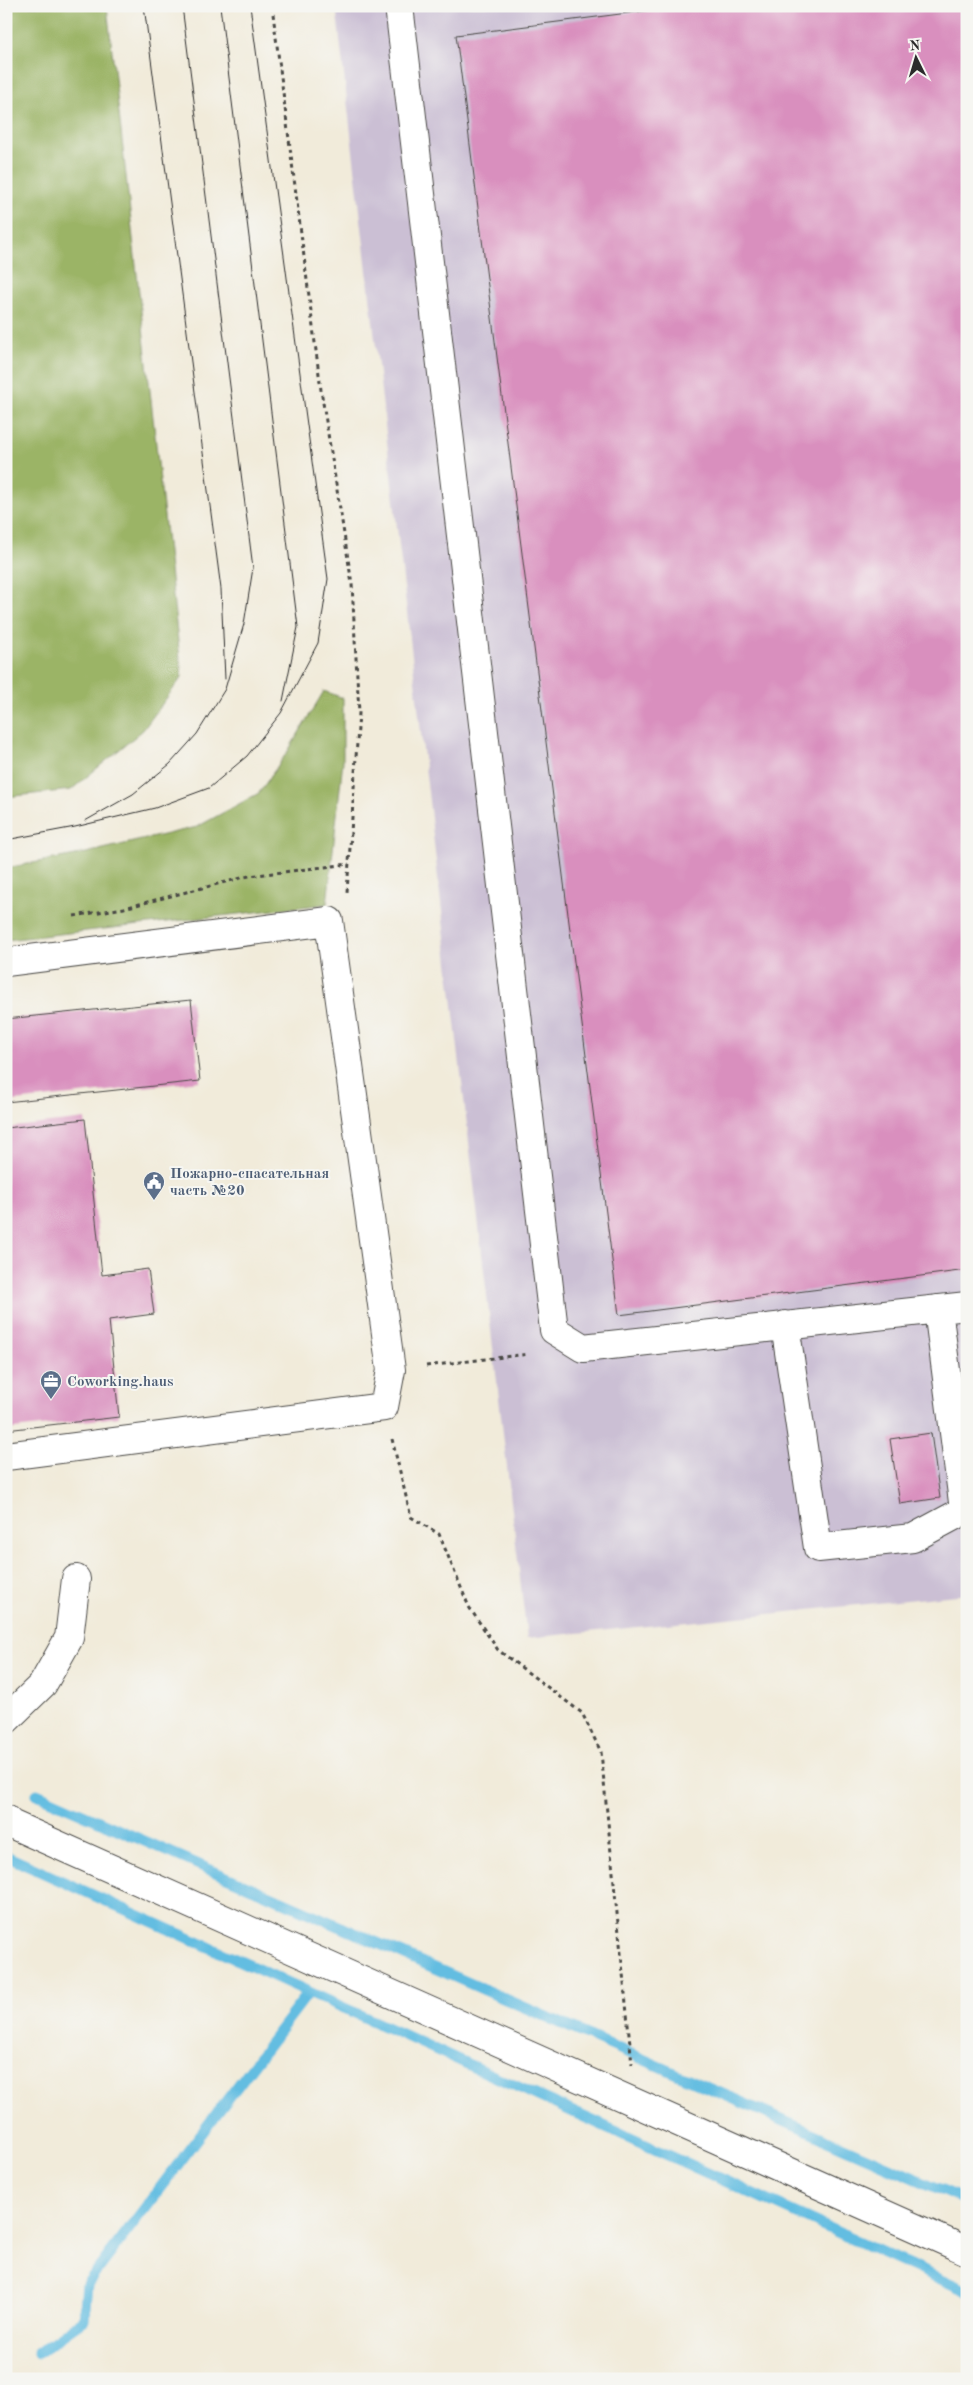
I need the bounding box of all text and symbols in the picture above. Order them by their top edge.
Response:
north arrow [890,32,940,82]
text: N [909,39,921,53]
place label: Пожарно-спасательная часть №20 [170,1167,329,1199]
public building icon: Пожарно-спасательная часть №20 [142,1170,166,1201]
office icon: Coworking.haus [39,1369,63,1400]
place label: Coworking.haus [67,1375,174,1390]

